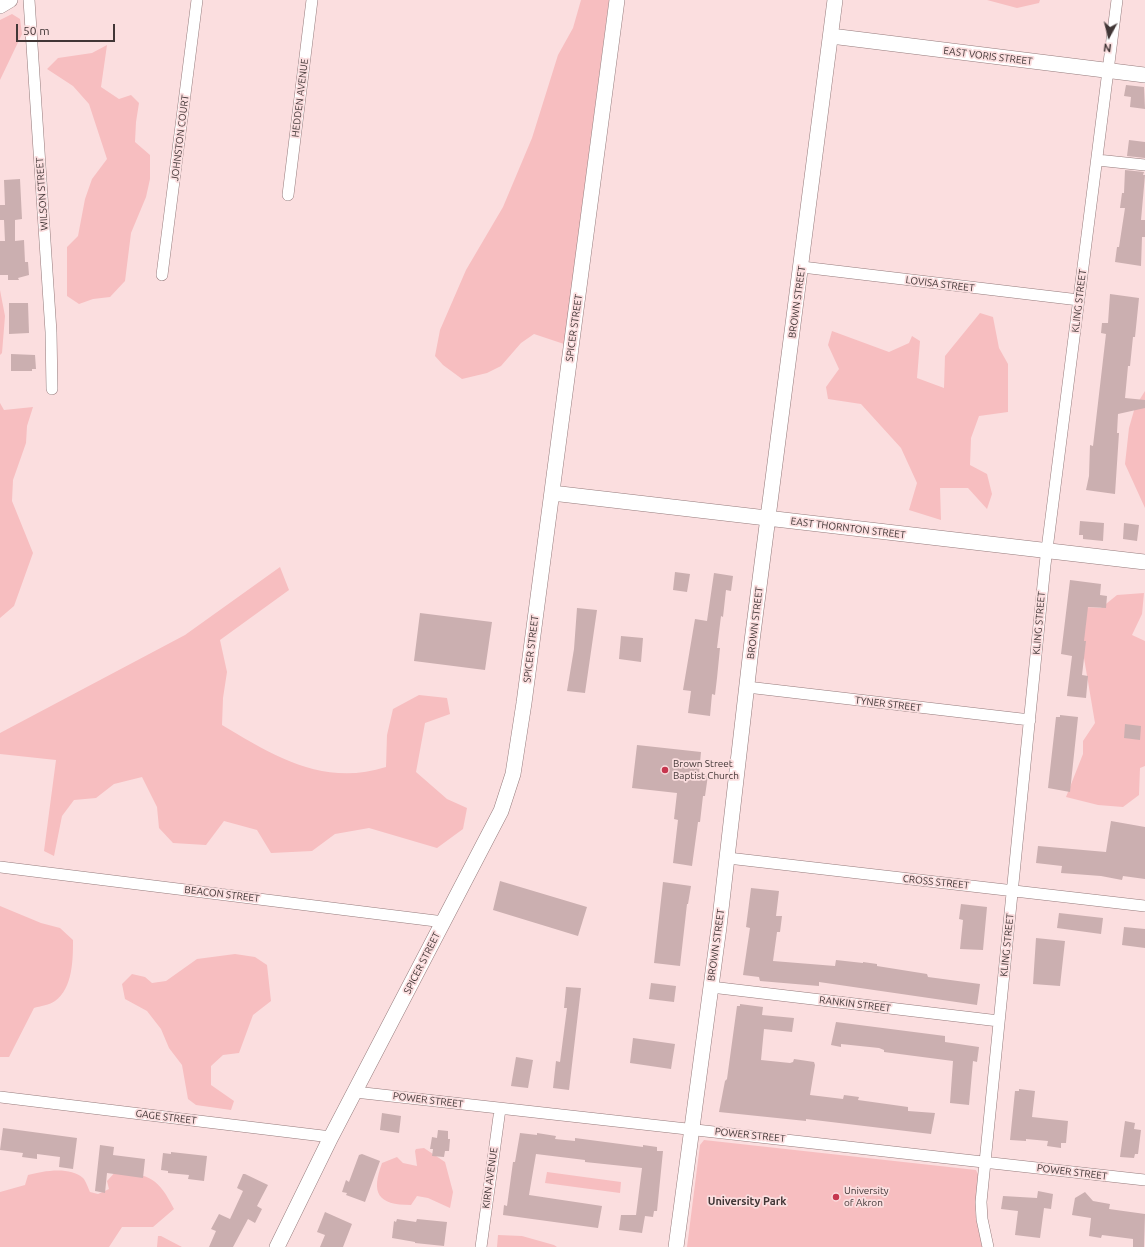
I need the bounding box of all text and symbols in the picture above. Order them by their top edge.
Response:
scale bar [18,16,117,42]
north arrow [1089,16,1129,56]
text: 50 m [23,24,50,37]
text: N [1103,41,1112,54]
street label: EAST VORIS STREET [943,45,1033,67]
street label: HEDDEN AVENUE [289,58,311,138]
street label: JOHNSTON COURT [169,94,191,182]
street label: WILSON STREET [33,157,51,231]
street label: BROWN STREET [786,265,808,339]
street label: KLING STREET [1069,269,1089,333]
street label: LOVISA STREET [905,274,975,294]
street label: SPICER STREET [563,294,585,362]
street label: EAST THORNTON STREET [790,515,906,541]
street label: BROWN STREET [745,586,765,660]
street label: KLING STREET [1030,591,1048,655]
street label: SPICER STREET [521,615,541,683]
street label: TYNER STREET [854,694,922,714]
place label: Brown Street Baptist Church [673,758,739,782]
marker: Brown Street Baptist Church [660,765,670,775]
street label: CROSS STREET [902,873,970,891]
street label: BEACON STREET [184,883,260,905]
street label: BROWN STREET [705,908,727,982]
street label: KLING STREET [998,913,1016,977]
street label: SPICER STREET [401,930,443,996]
street label: RANKIN STREET [819,994,891,1014]
street label: POWER STREET [392,1090,464,1110]
street label: GAGE STREET [135,1107,197,1127]
street label: POWER STREET [714,1125,786,1145]
street label: KIRN AVENUE [480,1147,500,1209]
street label: POWER STREET [1036,1162,1108,1182]
place label: University of Akron [844,1185,889,1208]
marker: University of Akron [831,1192,841,1202]
district label: University Park [708,1194,786,1208]

